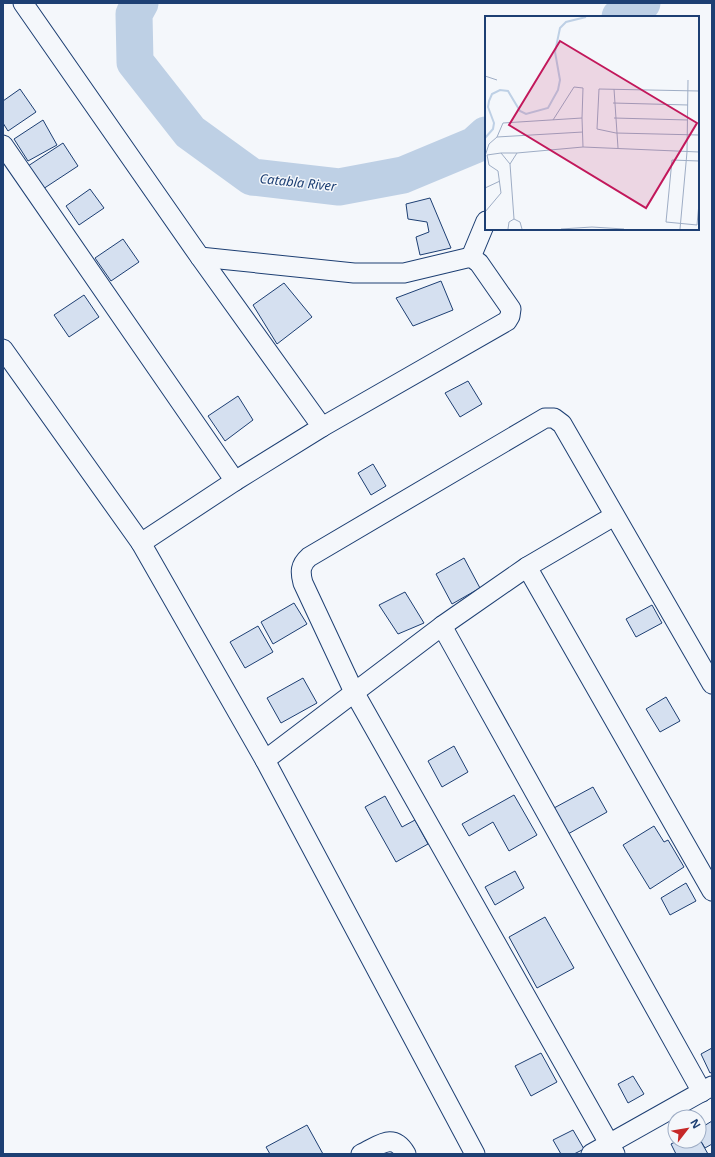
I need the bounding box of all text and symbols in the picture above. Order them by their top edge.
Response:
inset map [485,16,699,230]
water label: Catabla River [259,169,338,195]
north arrow [667,1109,707,1149]
text: N [687,1116,705,1131]

